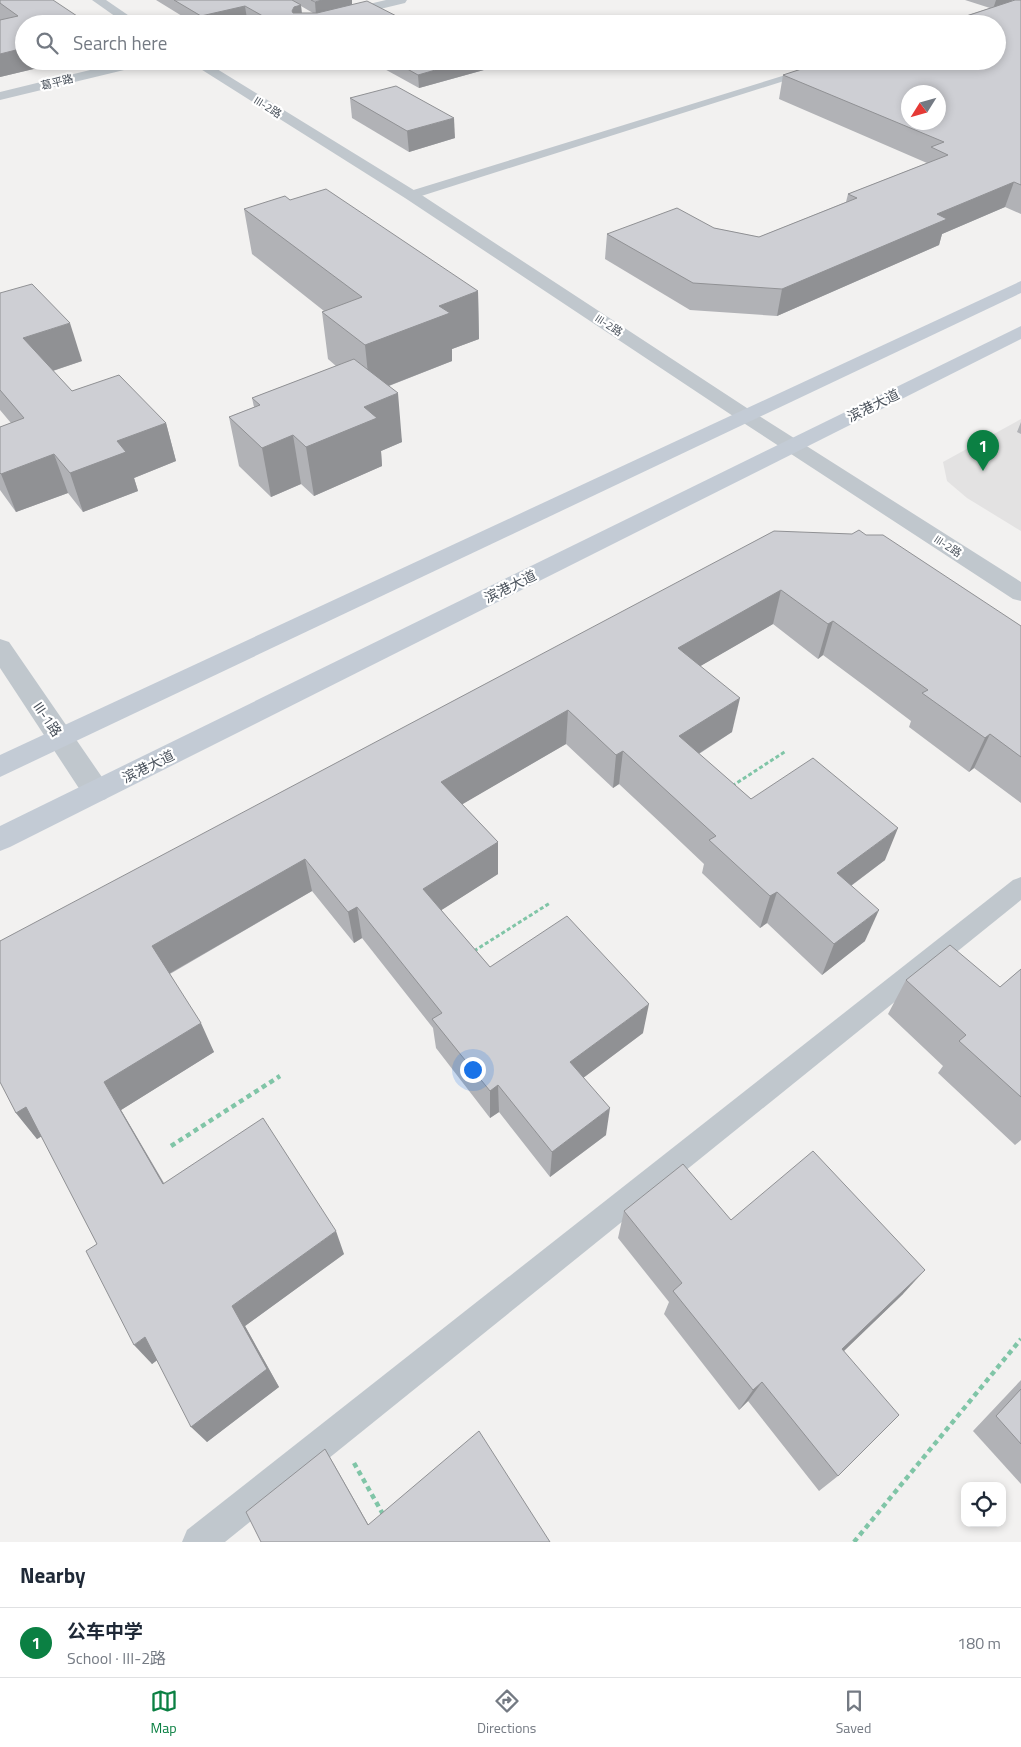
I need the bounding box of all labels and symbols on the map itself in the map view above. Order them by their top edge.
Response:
street label: 葛平路 [39,70,75,94]
north arrow [901,85,946,130]
street label: III-2路 [251,92,285,122]
street label: III-2路 [592,310,626,340]
street label: 滨港大道 [843,383,903,427]
pin: 1 [967,430,999,471]
street label: III-2路 [931,531,965,561]
street label: 滨港大道 [480,564,540,608]
street label: III-1路 [29,697,67,741]
street label: 滨港大道 [118,744,178,788]
your location [460,1057,486,1083]

